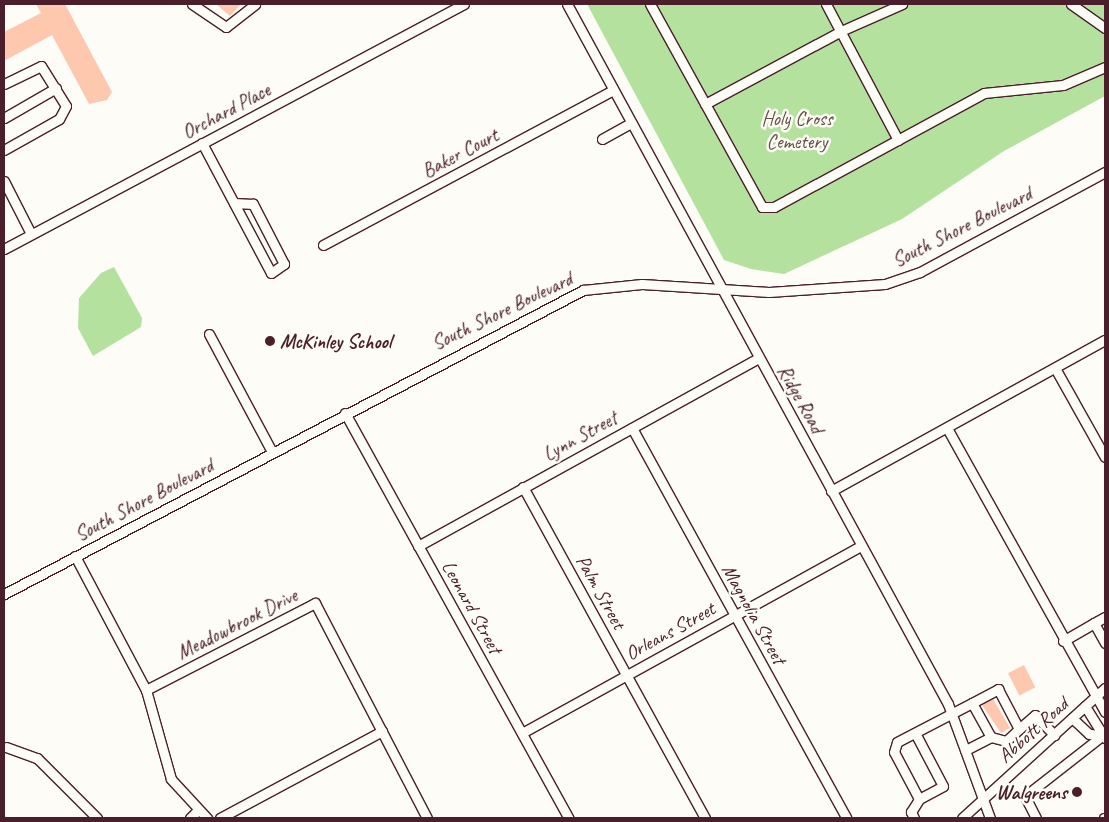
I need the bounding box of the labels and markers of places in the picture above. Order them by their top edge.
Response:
place label: McKinley School [280,329,391,353]
marker: McKinley School [264,335,276,347]
place label: Walgreens [996,780,1067,804]
marker: Walgreens [1071,786,1083,798]

